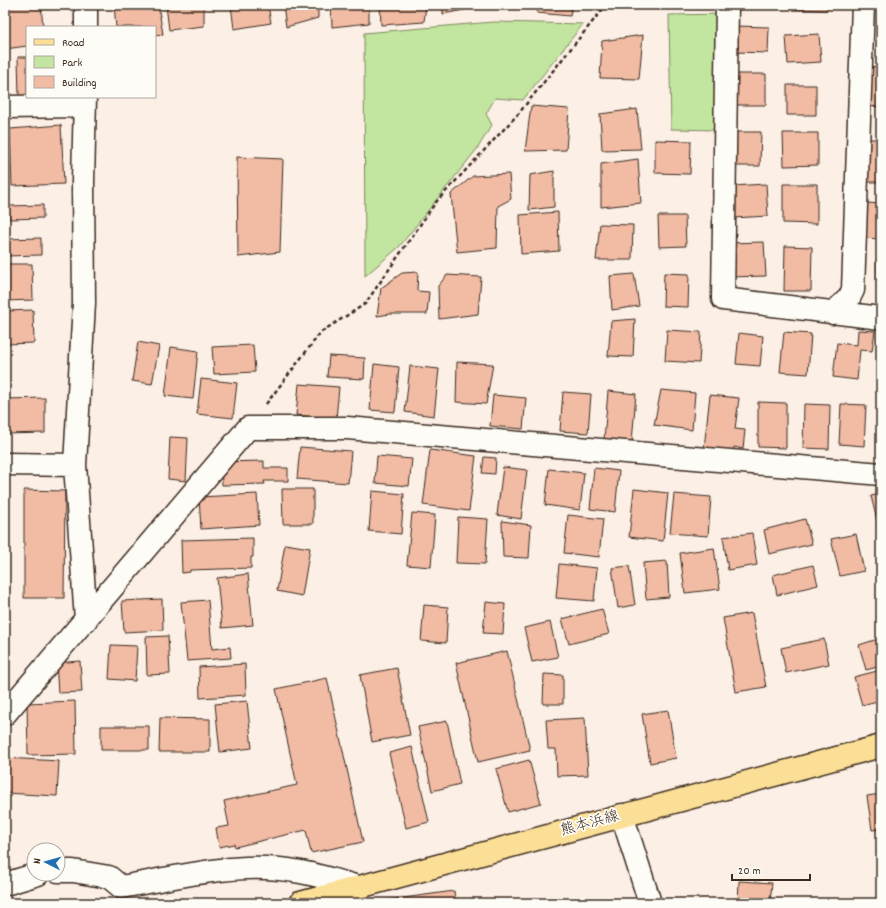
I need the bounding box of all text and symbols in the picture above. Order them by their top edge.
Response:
legend [26,26,156,98]
text: Road [62,35,84,52]
text: Park [62,55,83,72]
text: Building [62,75,97,92]
street label: 熊本浜線 [558,806,622,842]
north arrow [26,842,66,882]
scale bar [732,856,810,882]
text: N [30,857,46,865]
text: 20 m [738,863,761,880]

